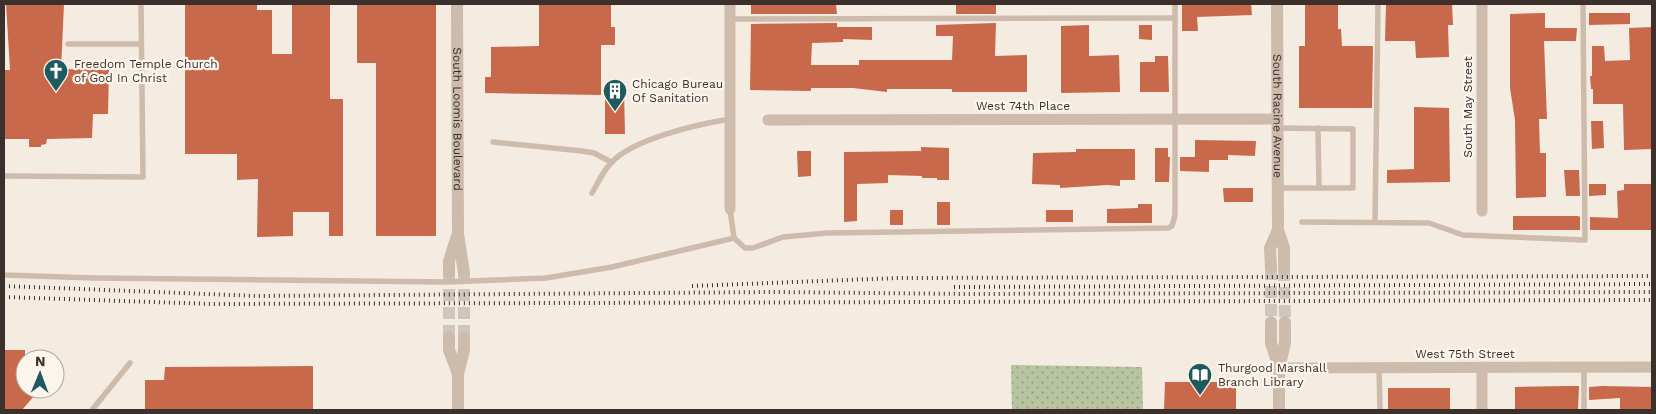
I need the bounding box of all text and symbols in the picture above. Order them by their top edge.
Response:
street label: South Loomis Boulevard [450,47,465,191]
street label: South Racine Avenue [1270,54,1285,178]
street label: South May Street [1461,56,1475,158]
place label: Freedom Temple Church of God In Christ [74,57,218,85]
church icon: Freedom Temple Church of God In Christ [43,58,69,92]
place label: Chicago Bureau Of Sanitation [632,77,723,105]
building icon: Chicago Bureau Of Sanitation [602,78,628,112]
street label: West 74th Place [976,99,1070,113]
street label: West 75th Street [1415,347,1515,361]
north arrow [15,349,65,399]
text: N [35,353,46,369]
place label: Thurgood Marshall Branch Library [1218,361,1327,389]
library icon: Thurgood Marshall Branch Library [1187,362,1213,396]

